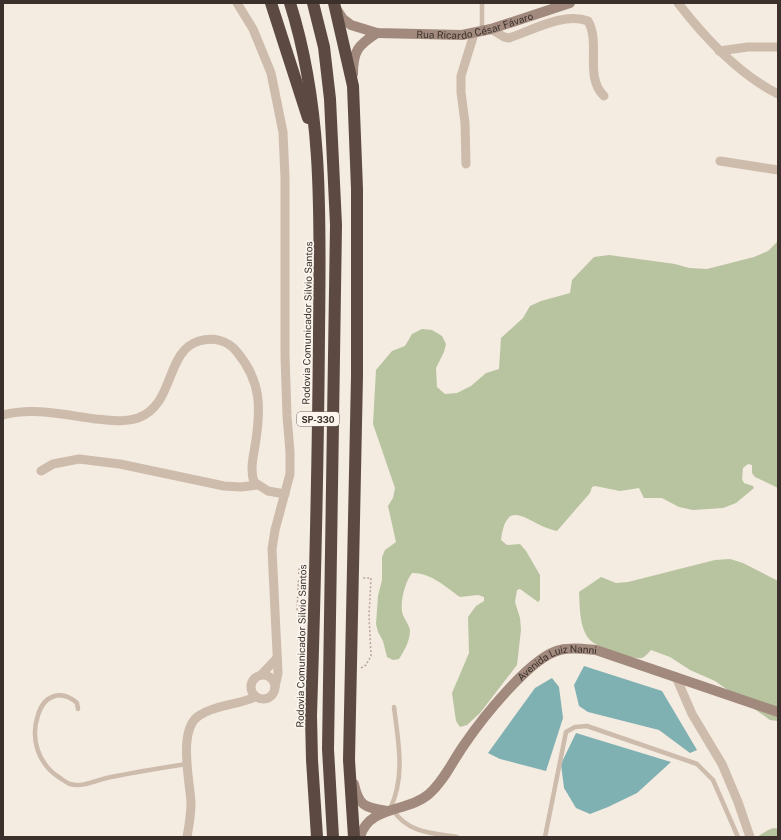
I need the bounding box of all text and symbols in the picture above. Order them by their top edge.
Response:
street label: Rua Ricardo César Fávaro [416,9,535,41]
street label: Rodovia Comunicador Silvio Santos [300,241,314,405]
road number: SP-330 [297,412,339,426]
street label: Rodovia Comunicador Silvio Santos [294,564,308,728]
street label: Avenida Luiz Nanni [515,642,597,683]

